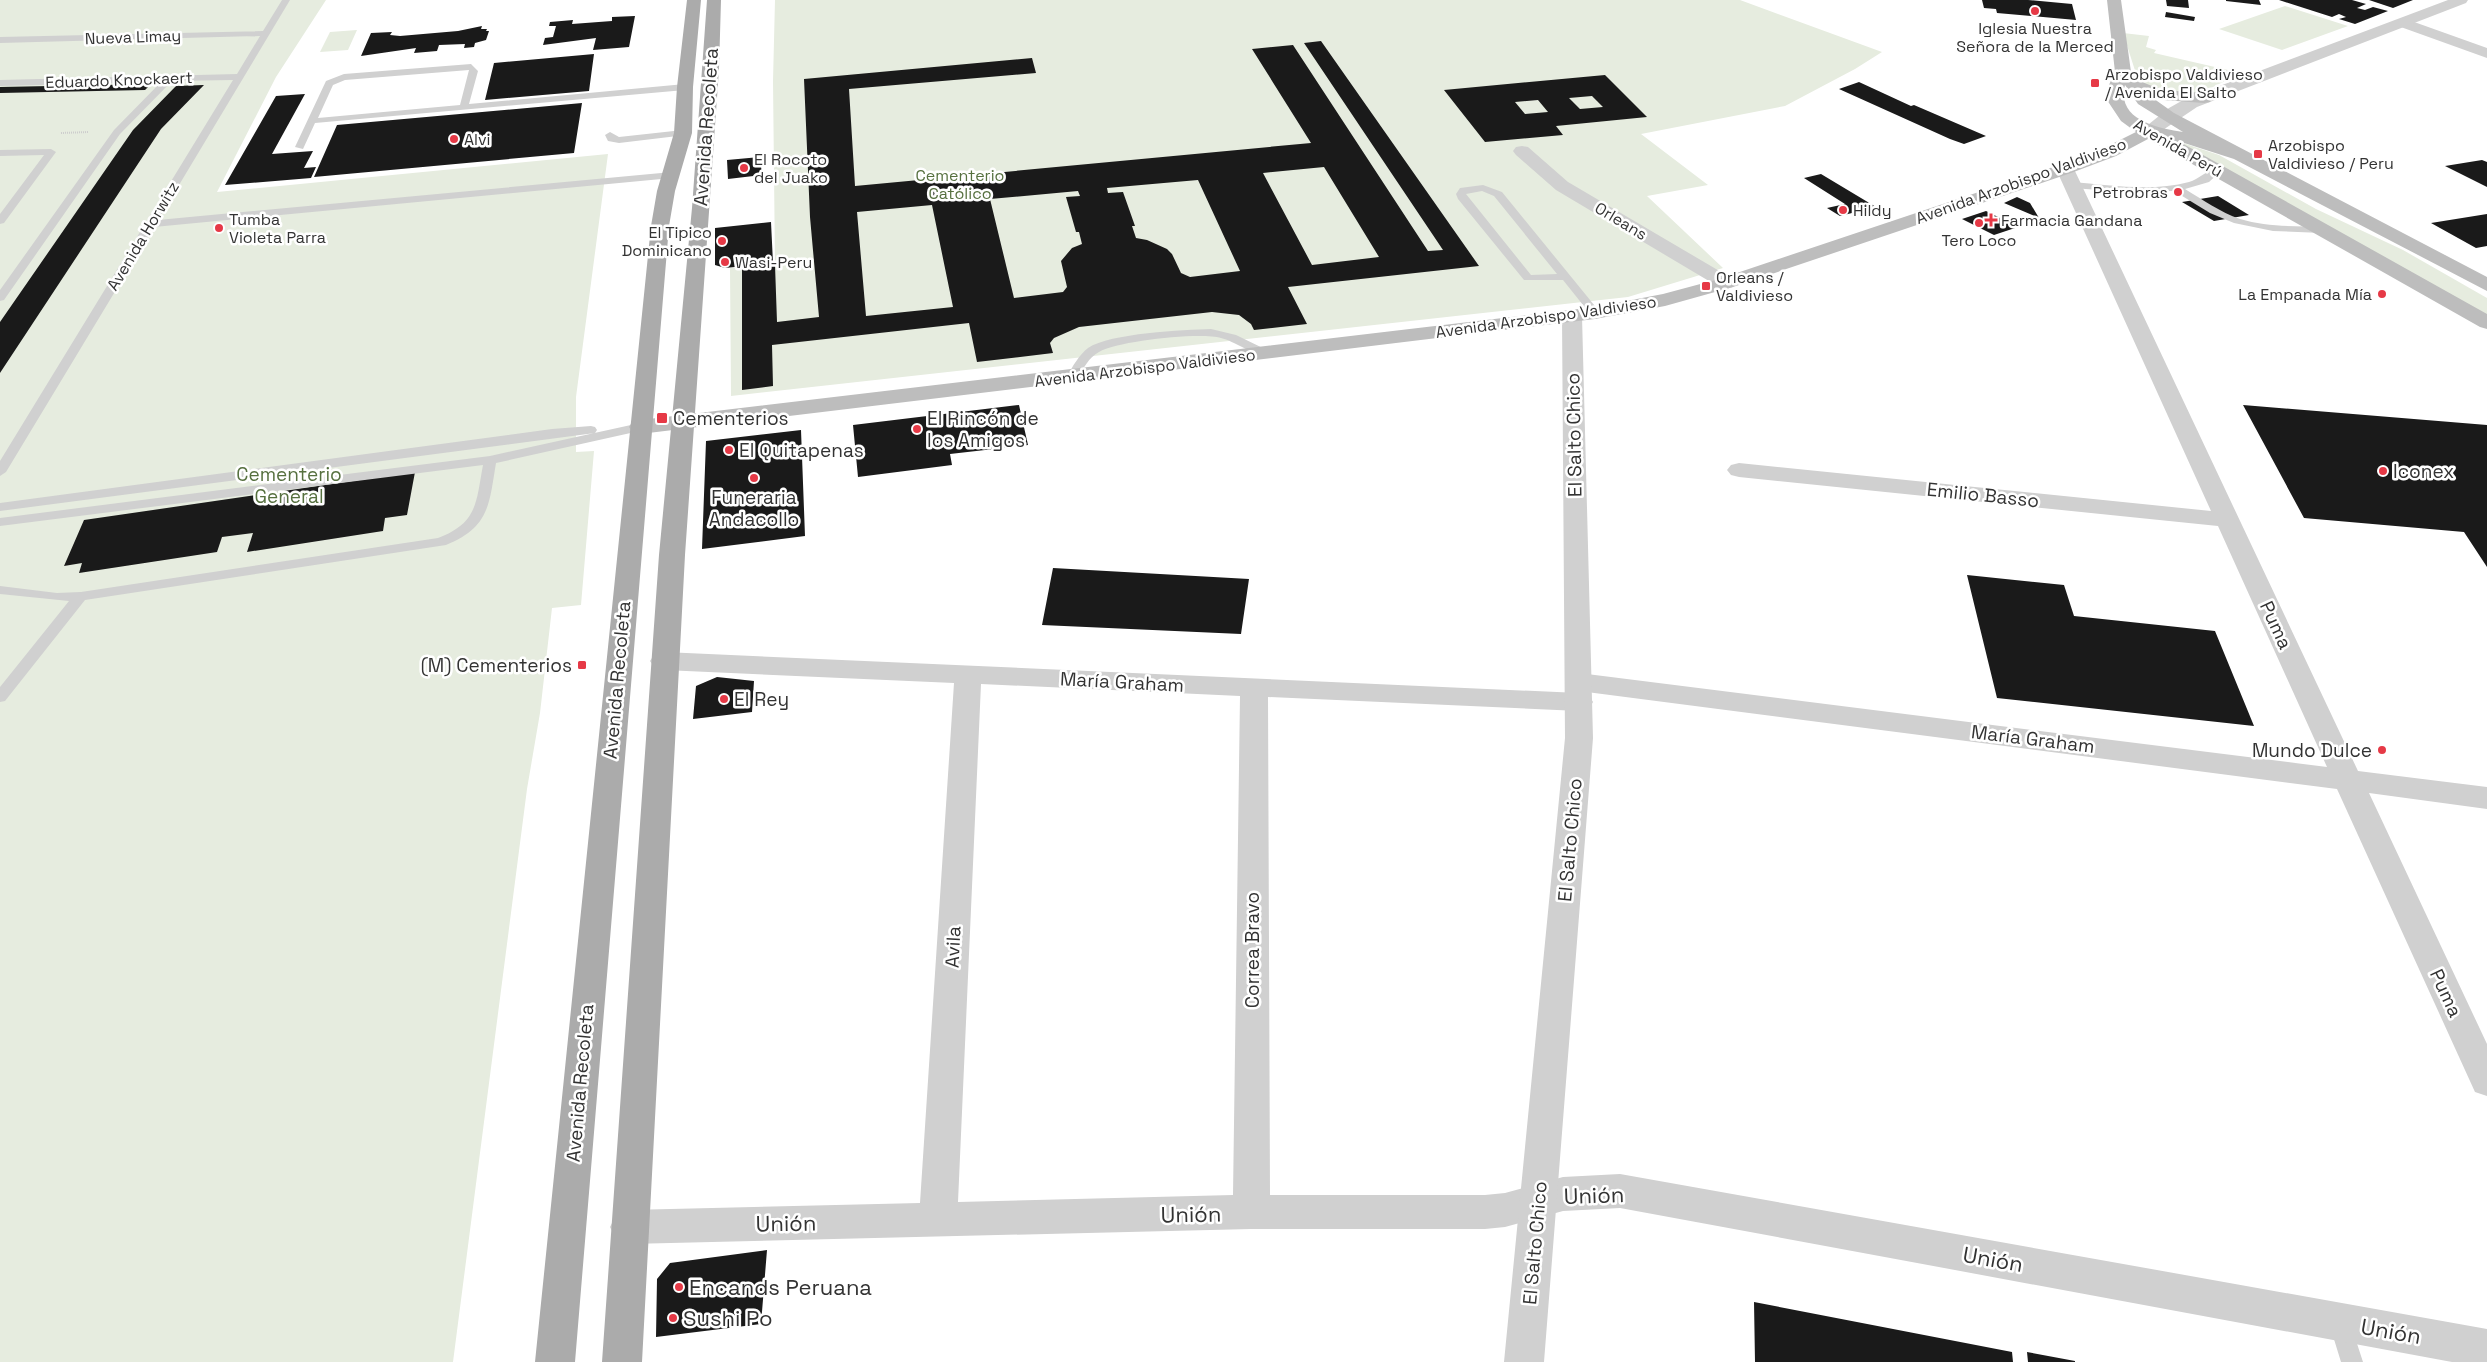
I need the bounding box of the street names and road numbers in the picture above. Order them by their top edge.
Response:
street label: Nueva Limay [84,25,182,49]
street label: Avenida Recoleta [688,47,724,207]
street label: Eduardo Knockaert [45,67,193,93]
street label: Avenida Perú [2130,114,2226,182]
street label: Avenida Arzobispo Valdivieso [1913,133,2129,229]
street label: Avenida Horwitz [102,178,184,294]
street label: Orleans [1591,197,1651,245]
street label: Avenida Arzobispo Valdivieso [1434,291,1658,343]
street label: Avenida Arzobispo Valdivieso [1033,344,1257,392]
street label: El Salto Chico [1560,373,1588,497]
street label: Emilio Basso [1926,477,2040,513]
street label: Puma [2254,597,2298,653]
street label: Avenida Recoleta [598,600,636,760]
street label: María Graham [1059,666,1185,698]
street label: María Graham [1970,719,2096,759]
street label: El Salto Chico [1552,777,1588,903]
street label: Correa Bravo [1240,892,1265,1008]
street label: Avila [939,925,967,969]
street label: Puma [2424,965,2468,1021]
street label: Avenida Recoleta [561,1003,599,1163]
street label: El Salto Chico [1517,1180,1553,1306]
street label: Unión [1563,1180,1625,1210]
street label: Unión [1160,1199,1222,1229]
street label: Unión [755,1208,817,1238]
street label: Unión [1961,1240,2025,1278]
street label: Unión [2359,1312,2423,1350]

